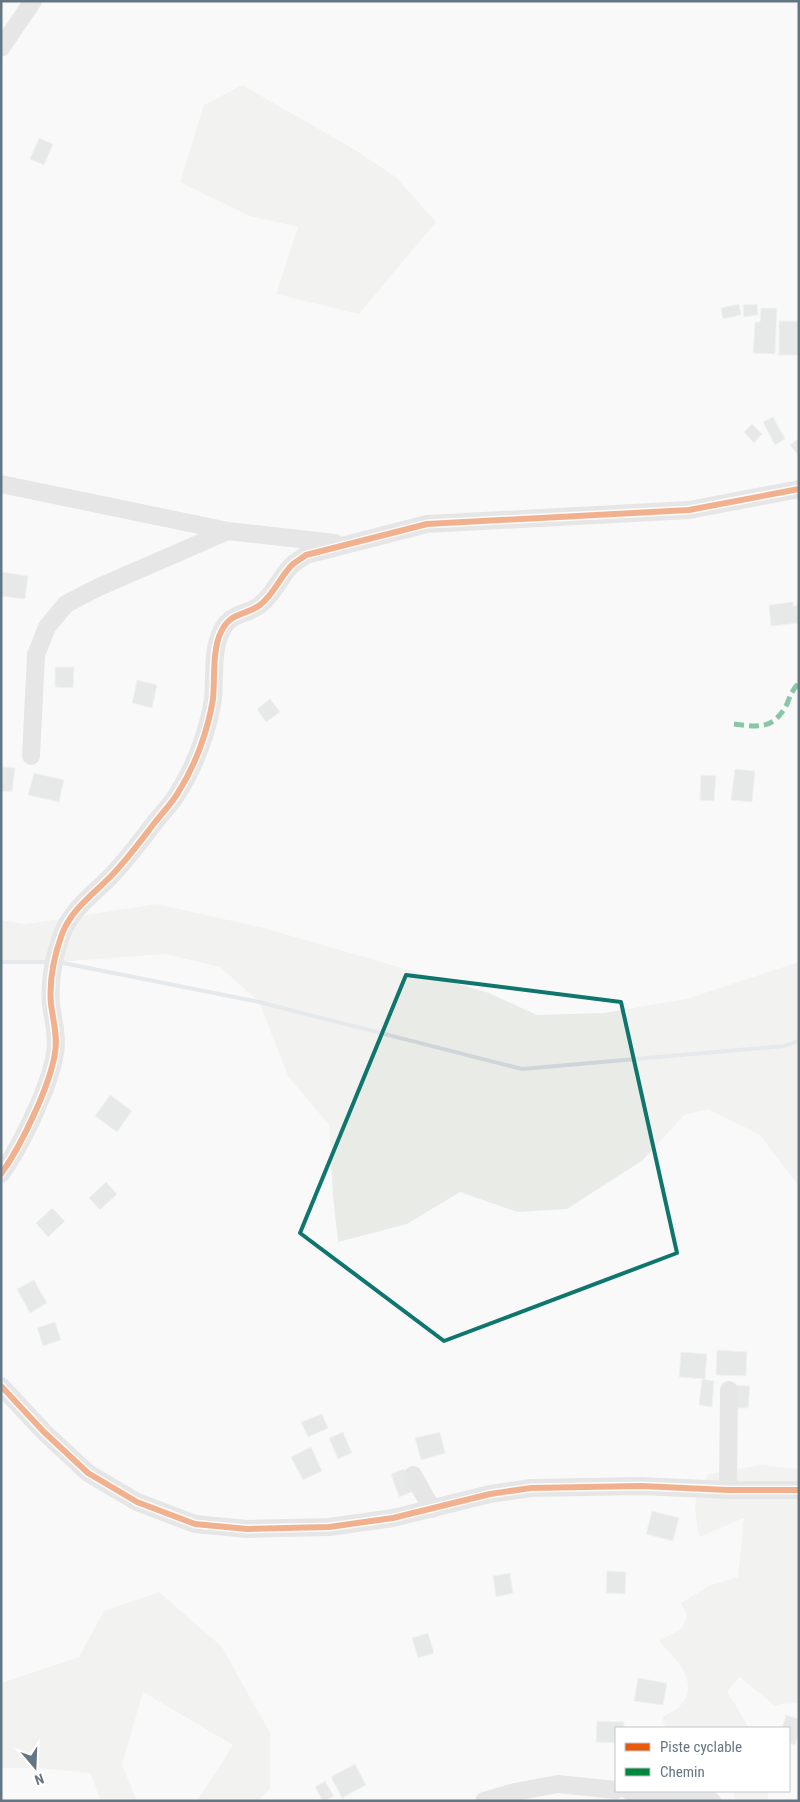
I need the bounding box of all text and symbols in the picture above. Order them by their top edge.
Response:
legend [615,1727,790,1792]
text: Piste cyclable [660,1738,742,1756]
north arrow [10,1742,60,1792]
text: Chemin [660,1763,705,1781]
text: N [33,1770,46,1788]

